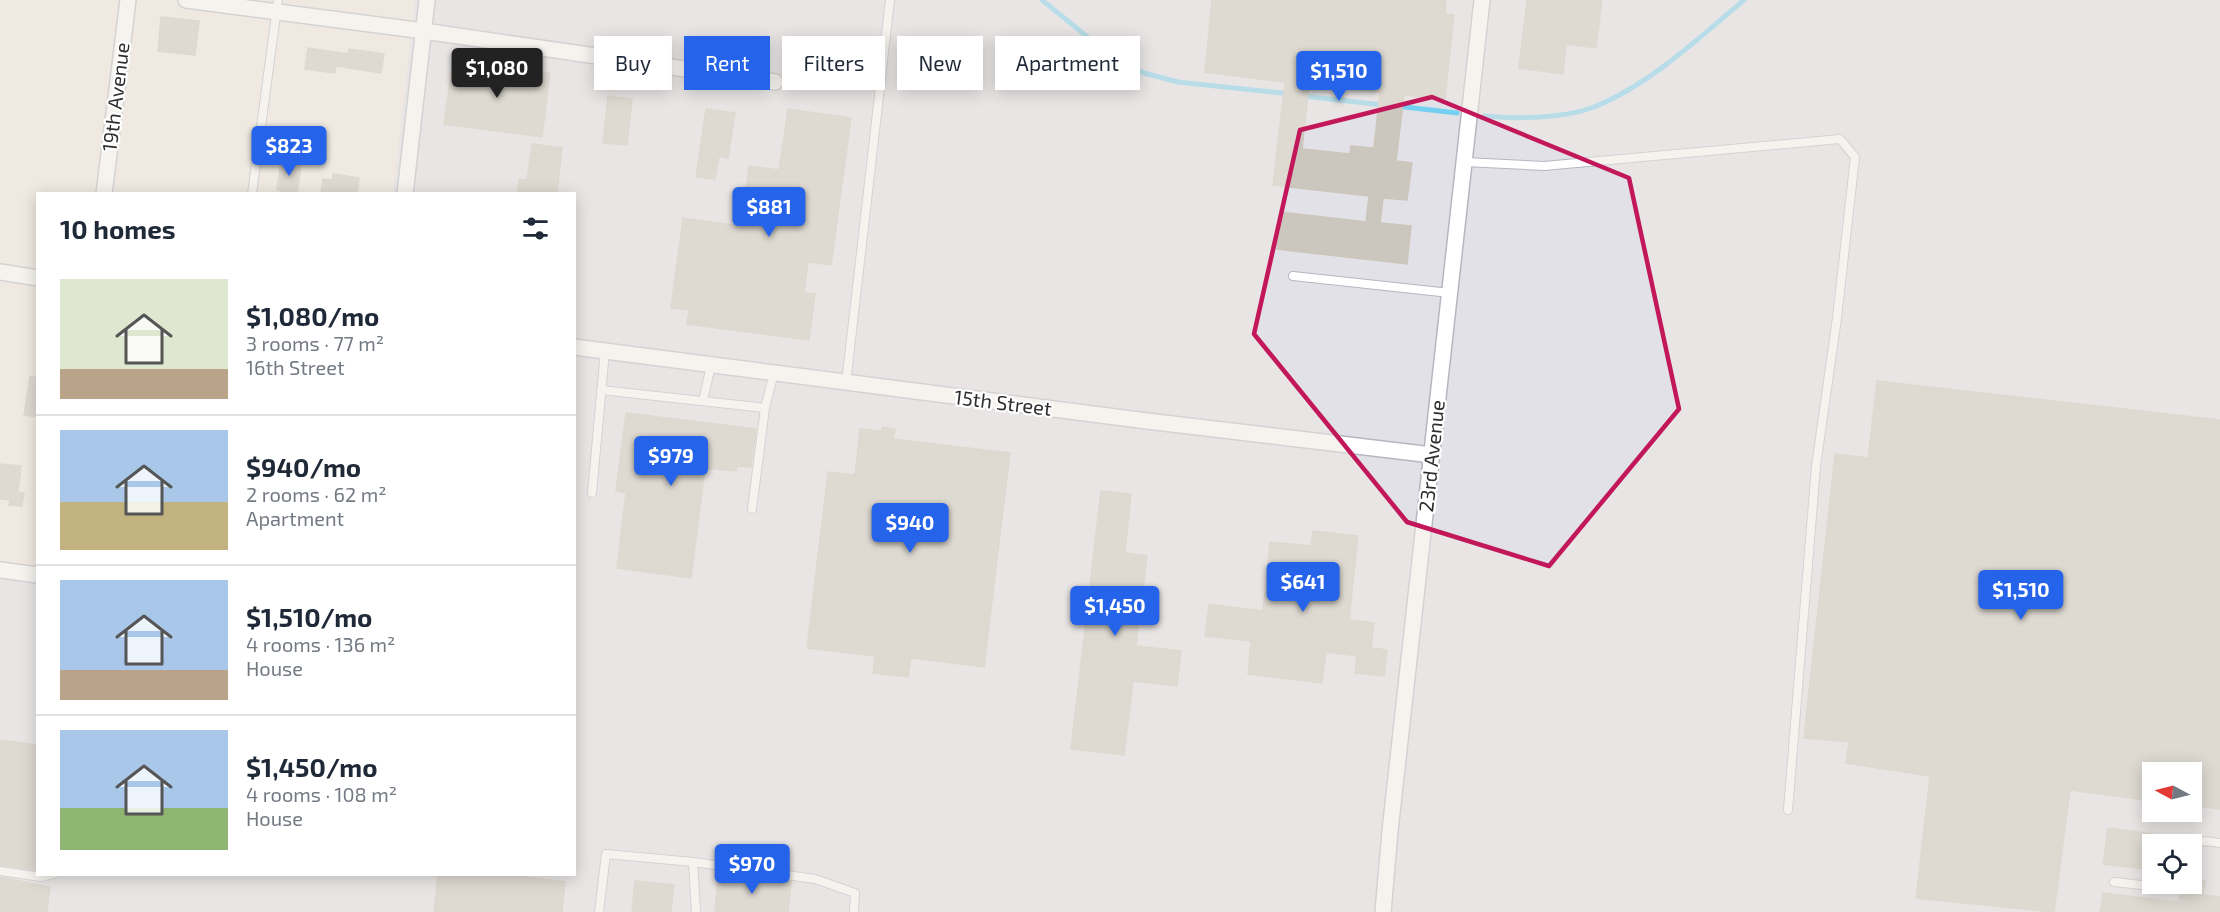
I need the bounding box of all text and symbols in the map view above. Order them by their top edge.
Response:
chip: Buy [594,36,672,90]
chip: Rent [684,36,770,90]
chip: Filters [782,36,885,90]
chip: New [897,36,983,90]
chip: Apartment [995,36,1140,90]
street label: 19th Avenue [96,41,134,153]
pin: $1,080 [448,48,546,99]
pin: $1,510 [1290,51,1388,102]
text: $1,080 [466,55,528,79]
text: $1,510 [1310,58,1368,82]
pin: $823 [253,126,325,177]
text: $823 [265,133,313,157]
pin: $881 [733,187,805,238]
text: $881 [746,194,792,218]
icon: filters [519,212,552,245]
text: 10 homes [60,213,176,244]
text: $1,080/mo [246,300,379,331]
icon: home [108,303,180,375]
text: 3 rooms · 77 m² [246,331,384,355]
text: 16th Street [246,355,345,379]
street label: 15th Street [953,384,1054,420]
street label: 23rd Avenue [1413,399,1449,513]
pin: $979 [635,436,707,487]
text: $979 [648,443,694,467]
text: $940/mo [246,451,361,482]
icon: home [108,454,180,526]
text: 2 rooms · 62 m² [246,482,386,506]
pin: $940 [874,503,946,554]
text: Apartment [246,506,344,530]
text: $940 [886,510,934,534]
pin: $641 [1267,562,1339,613]
text: $641 [1281,569,1325,593]
pin: $1,510 [1972,570,2070,621]
text: $1,510 [1992,577,2050,601]
pin: $1,450 [1066,586,1164,637]
text: $1,450 [1084,593,1146,617]
text: $1,510/mo [246,601,372,632]
icon: home [108,604,180,676]
text: 4 rooms · 136 m² [246,632,395,656]
text: House [246,656,303,680]
text: $1,450/mo [246,751,378,782]
icon: home [108,754,180,826]
north arrow [2142,762,2202,822]
map controls [2142,762,2202,894]
text: 4 rooms · 108 m² [246,782,397,806]
text: House [246,806,303,830]
button: locate [2142,834,2202,894]
pin: $970 [716,844,788,895]
text: $970 [729,851,775,875]

